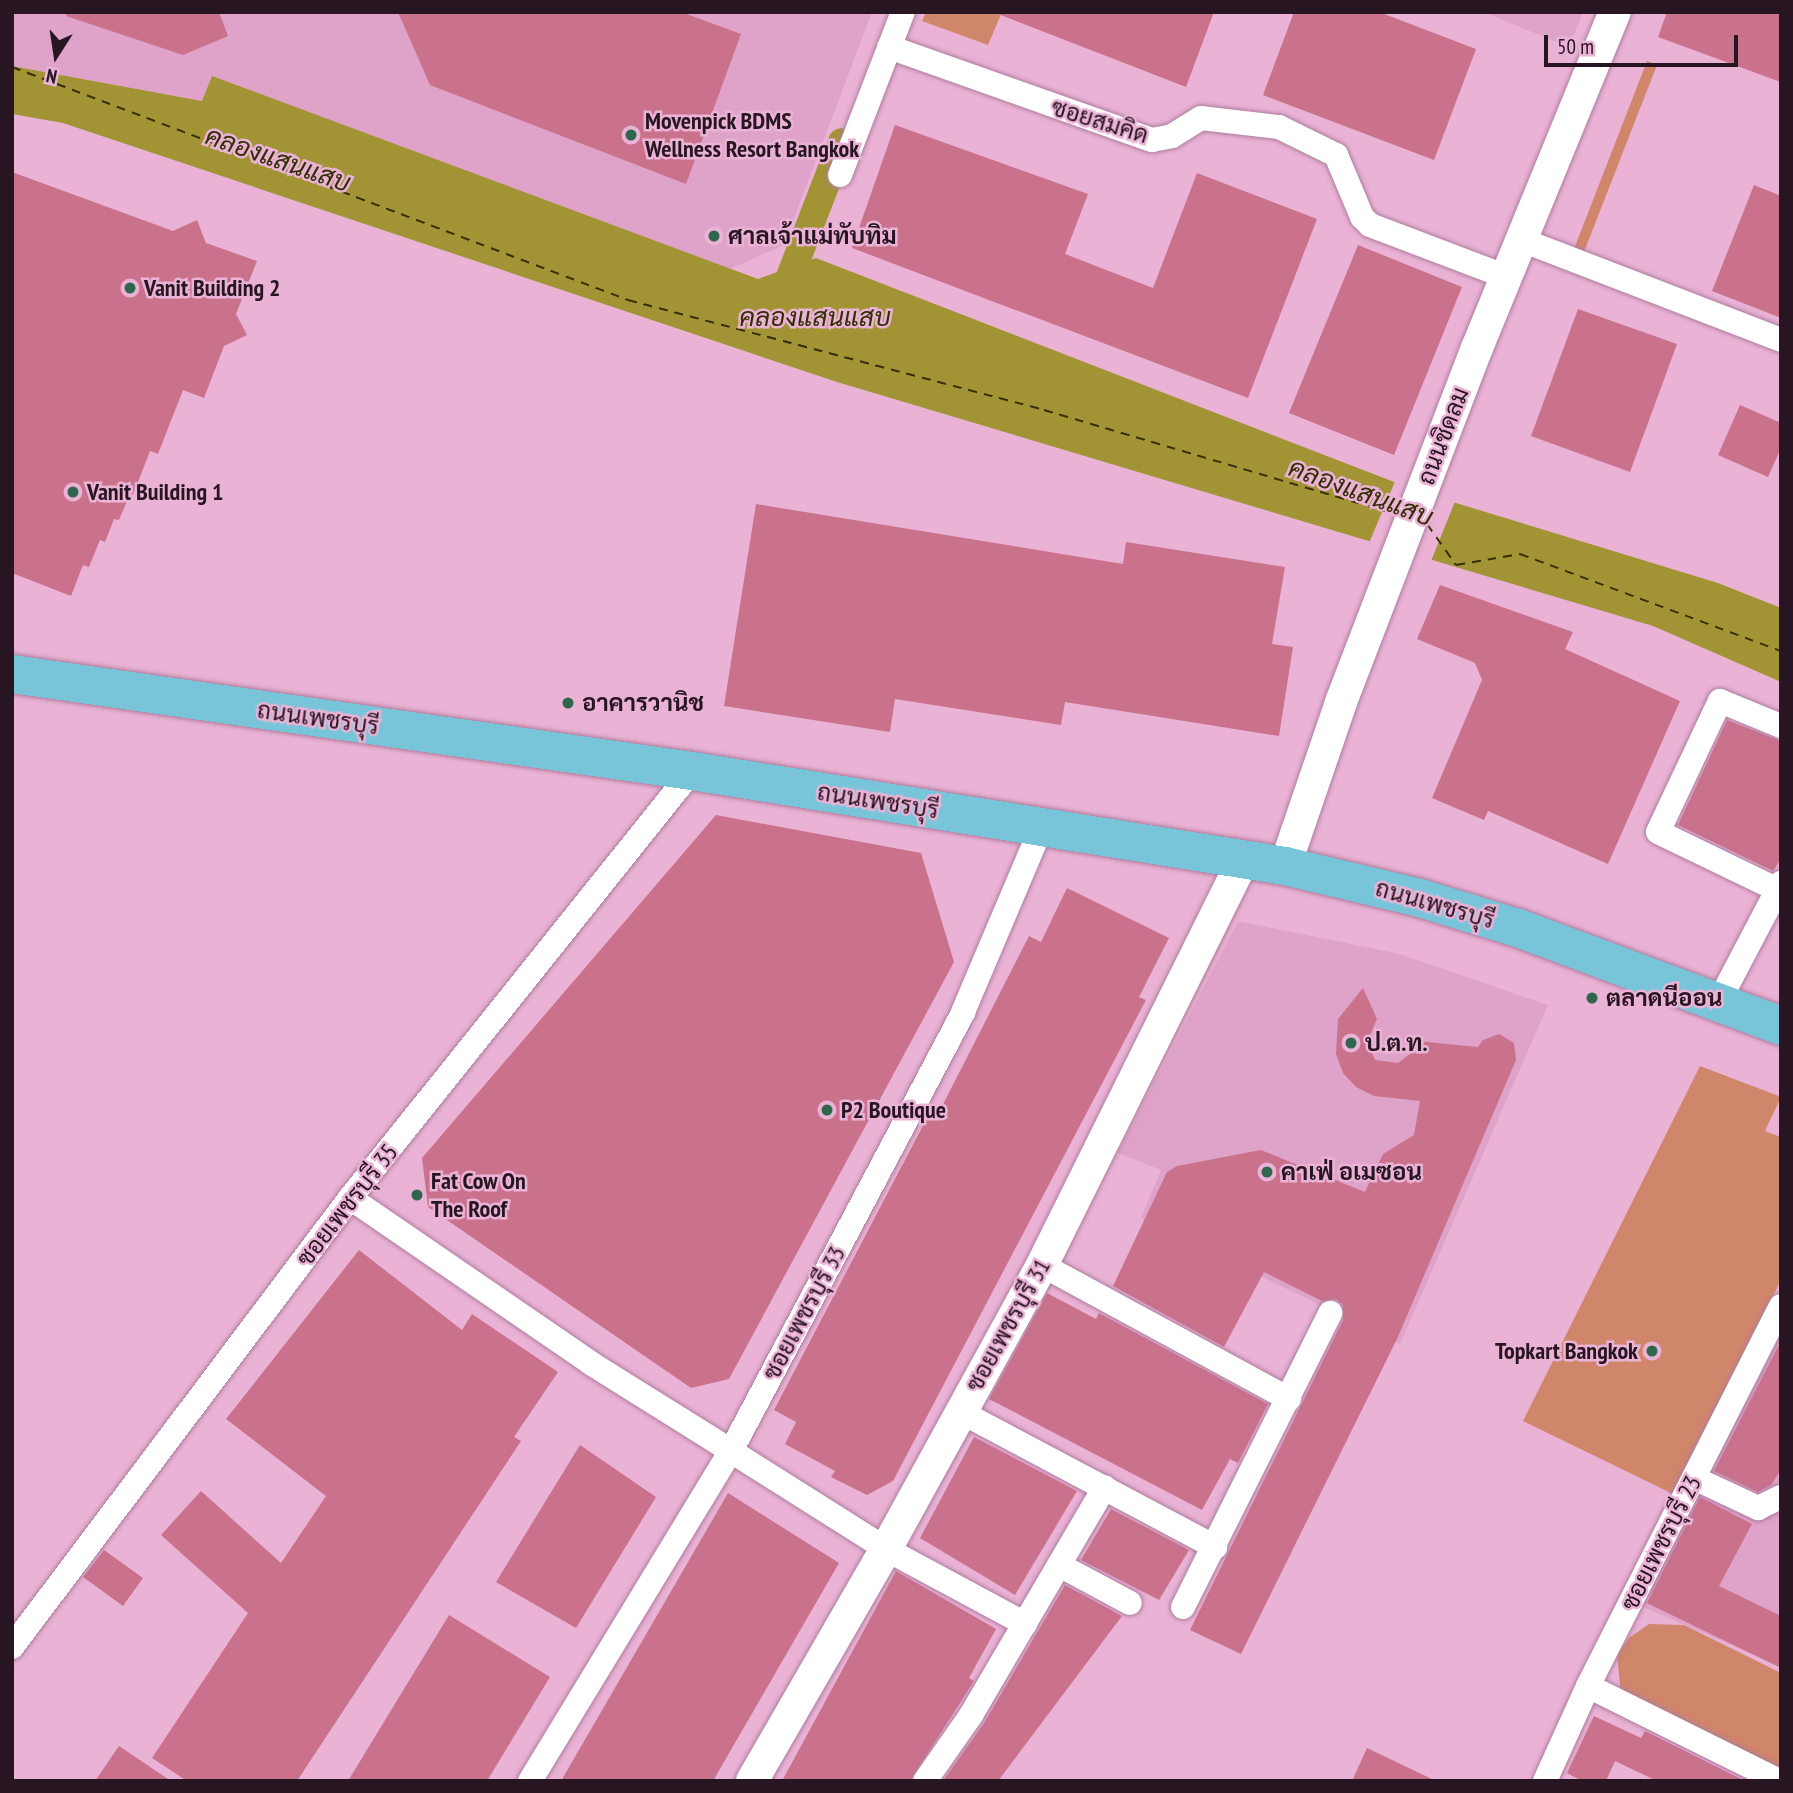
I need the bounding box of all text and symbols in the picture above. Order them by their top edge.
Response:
north arrow [21,21,91,91]
scale bar [1548,21,1742,65]
text: 50 m [1557,33,1594,60]
text: N [44,64,59,89]
street label: ซอยสมคิด [1048,93,1152,149]
place label: Movenpick BDMS Wellness Resort Bangkok [645,107,859,163]
water label: คลองแสนแสบ [201,120,355,198]
marker: Movenpick BDMS Wellness Resort Bangkok [623,127,639,143]
place label: ศาลเจ้าแม่ทับทิม [728,222,897,250]
marker: ศาลเจ้าแม่ทับทิม [706,228,722,244]
place label: Vanit Building 2 [144,274,280,302]
marker: Vanit Building 2 [122,280,138,296]
water label: คลองแสนแสบ [739,301,891,333]
street label: ถนนชิดลม [1411,383,1475,489]
water label: คลองแสนแสบ [1285,451,1437,533]
place label: Vanit Building 1 [87,478,223,506]
marker: Vanit Building 1 [65,484,81,500]
place label: อาคารวานิช [582,689,704,717]
street label: ถนนเพชรบุรี [255,695,381,741]
marker: อาคารวานิช [560,695,576,711]
street label: ถนนเพชรบุรี [815,777,941,825]
street label: ถนนเพชรบุรี [1372,873,1498,935]
place label: ตลาดนีออน [1606,984,1722,1012]
marker: ตลาดนีออน [1584,990,1600,1006]
place label: ป.ต.ท. [1365,1029,1428,1057]
marker: ป.ต.ท. [1343,1035,1359,1051]
place label: P2 Boutique [841,1096,946,1124]
marker: P2 Boutique [819,1102,835,1118]
street label: ซอยเพชรบุรี 35 [290,1138,404,1272]
place label: คาเฟ่ อเมซอน [1281,1158,1422,1186]
marker: คาเฟ่ อเมซอน [1259,1164,1275,1180]
place label: Fat Cow On The Roof [431,1167,527,1223]
marker: Fat Cow On The Roof [409,1187,425,1203]
street label: ซอยเพชรบุรี 33 [757,1241,851,1385]
street label: ซอยเพชรบุรี 31 [960,1254,1056,1396]
place label: Topkart Bangkok [1495,1337,1638,1365]
marker: Topkart Bangkok [1644,1343,1660,1359]
street label: ซอยเพชรบุรี 23 [1615,1471,1707,1615]

